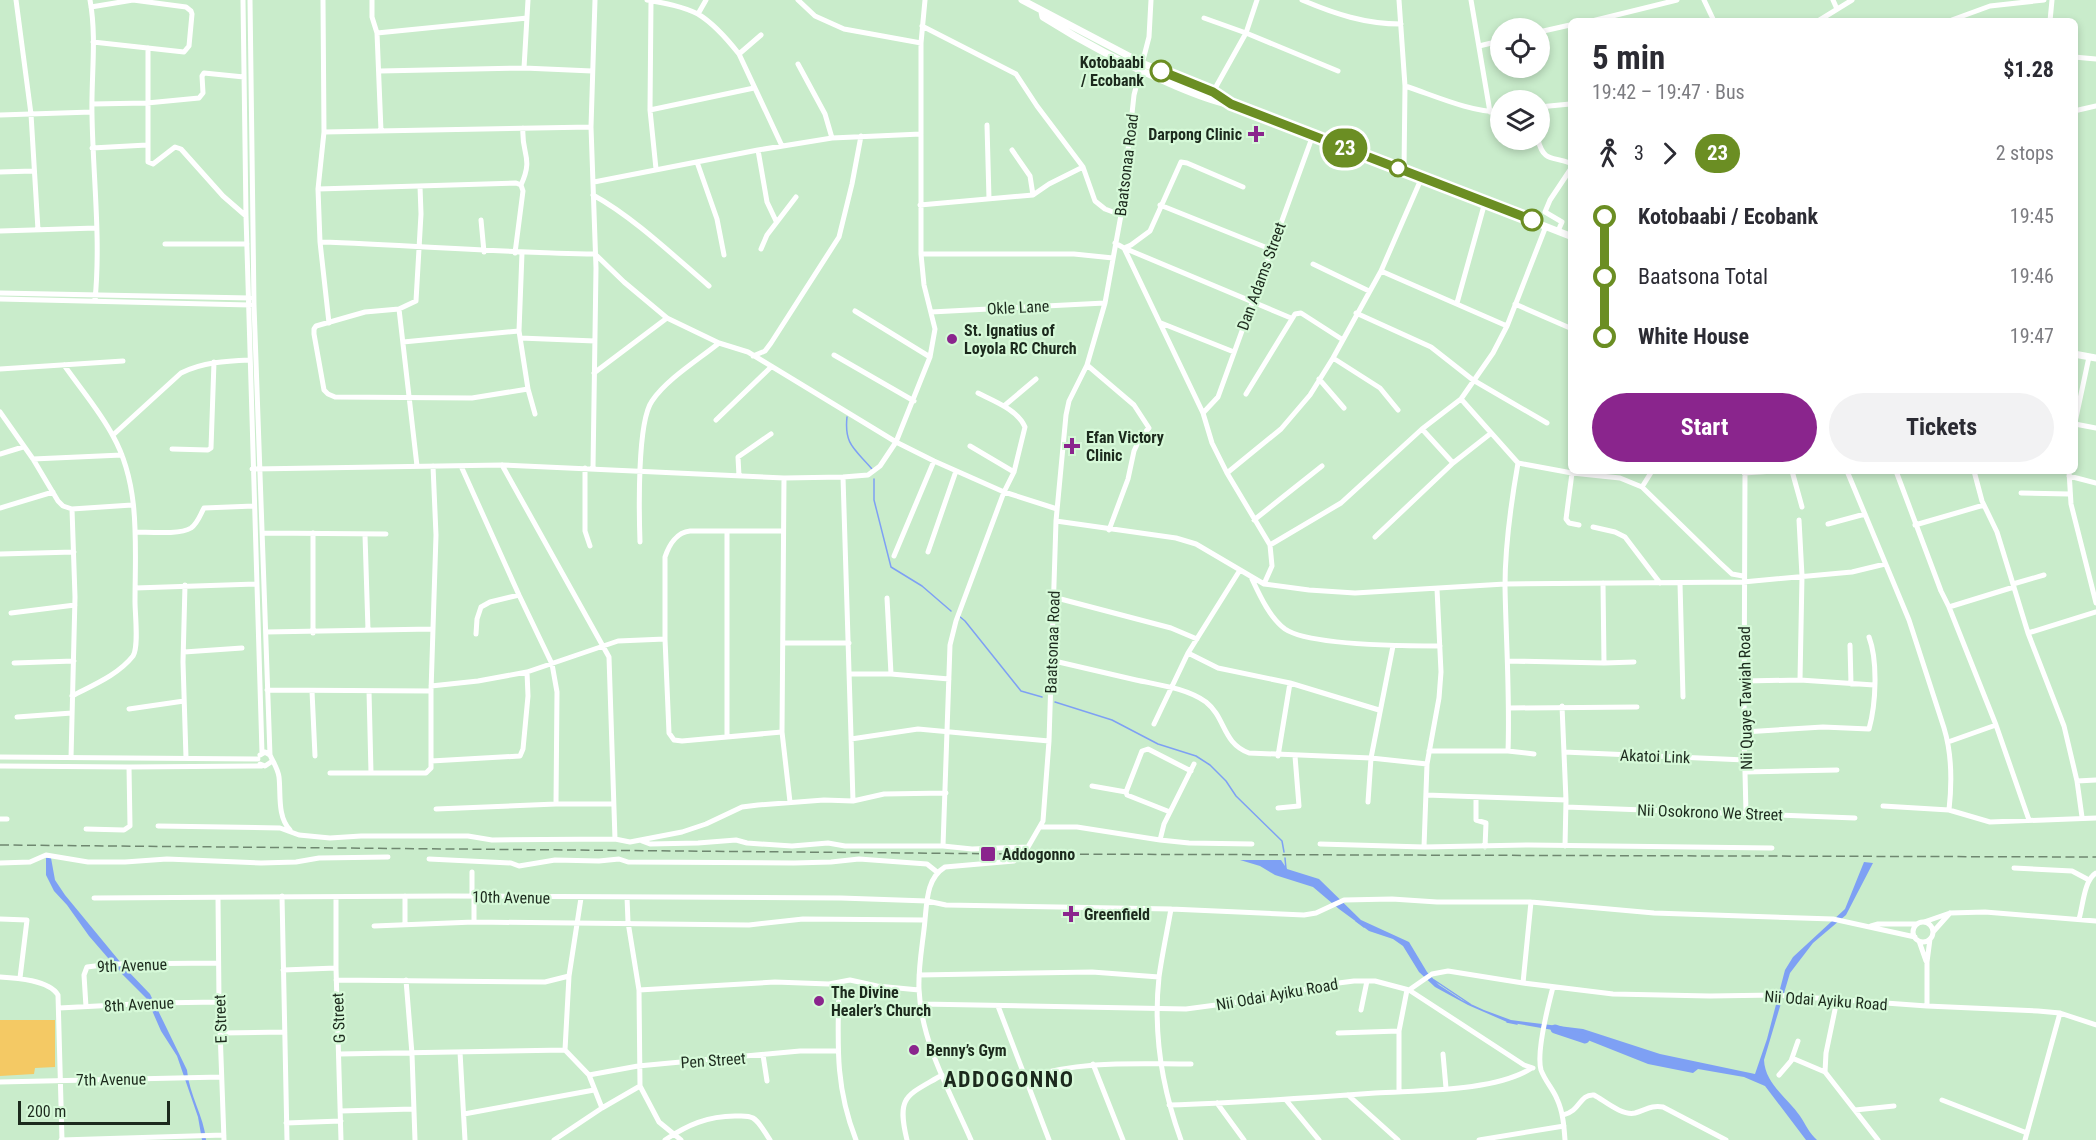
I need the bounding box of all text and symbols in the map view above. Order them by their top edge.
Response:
map controls [1490,18,1550,150]
button: locate [1490,18,1550,78]
text: 5 min [1592,38,1665,77]
place label: Kotobaabi / Ecobank [1080,53,1144,90]
text: $1.28 [2003,57,2054,82]
marker: Kotobaabi / Ecobank [1150,60,1172,82]
text: 19:42 – 19:47 · Bus [1592,80,1745,104]
button: layers [1490,90,1550,150]
street label: Baatsonaa Road [1111,113,1142,217]
place label: Darpong Clinic [1148,125,1242,144]
marker: Darpong Clinic [1247,125,1265,143]
line badge: 23 [1318,128,1372,168]
text: 23 [1334,136,1356,160]
icon: walk [1592,137,1625,170]
icon: forward [1653,137,1686,170]
text: 3 [1634,141,1644,165]
text: 23 [1707,141,1728,165]
text: 2 stops [1996,141,2054,165]
unlabelled marker [1389,159,1407,177]
text: Kotobaabi / Ecobank [1638,204,1818,229]
text: 19:45 [2010,204,2054,228]
unlabelled marker [1521,209,1543,231]
street label: Dan Adams Street [1233,219,1290,333]
text: Baatsona Total [1638,264,1768,289]
text: 19:46 [2010,264,2054,288]
street label: Okle Lane [986,296,1050,319]
place label: St. Ignatius of Loyola RC Church [964,321,1077,358]
text: White House [1638,324,1749,349]
text: 19:47 [2010,324,2054,348]
marker: St. Ignatius of Loyola RC Church [945,332,959,346]
button: Start [1592,393,1817,462]
button: Tickets [1829,393,2054,462]
place label: Efan Victory Clinic [1086,428,1164,465]
marker: Efan Victory Clinic [1063,437,1081,455]
street label: Baatsonaa Road [1041,590,1064,694]
street label: Nii Quaye Tawiah Road [1735,626,1756,770]
street label: Akatoi Link [1620,746,1691,767]
street label: Nii Osokrono We Street [1637,800,1783,825]
marker: Addogonno [979,845,997,863]
place label: Addogonno [1002,845,1075,864]
street label: 10th Avenue [472,887,550,908]
marker: Greenfield [1062,905,1080,923]
place label: Greenfield [1084,905,1150,924]
street label: 9th Avenue [97,955,167,976]
street label: Nii Odai Ayiku Road [1215,974,1340,1015]
place label: The Divine Healer’s Church [831,983,931,1020]
street label: Nii Odai Ayiku Road [1764,987,1888,1014]
street label: G Street [328,992,349,1044]
street label: 8th Avenue [104,993,175,1016]
street label: E Street [210,994,231,1044]
marker: The Divine Healer’s Church [812,994,826,1008]
place label: Benny’s Gym [926,1041,1007,1060]
marker: Benny’s Gym [907,1043,921,1057]
street label: Pen Street [680,1049,746,1072]
district label: ADDOGONNO [943,1067,1075,1092]
street label: 7th Avenue [76,1069,146,1090]
scale bar [18,1098,170,1126]
text: 200 m [27,1102,66,1121]

